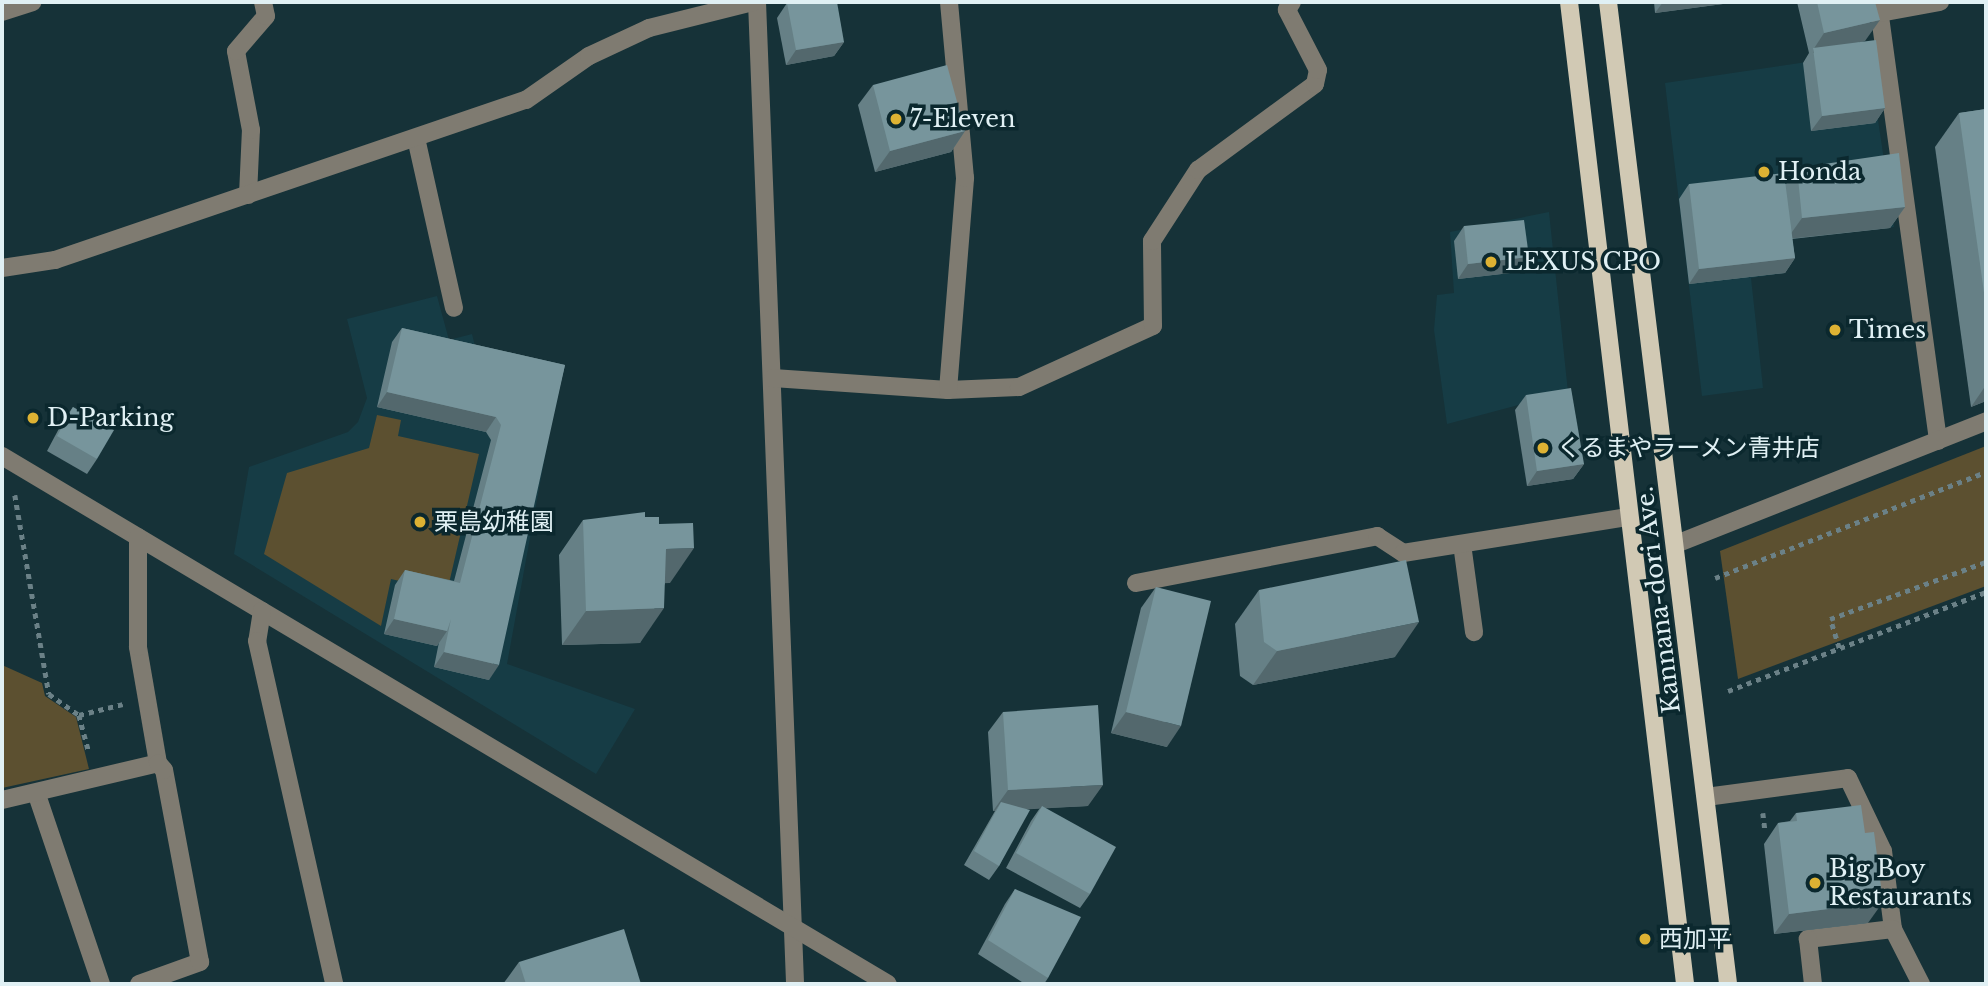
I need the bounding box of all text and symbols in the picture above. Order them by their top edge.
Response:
place label: 7-Eleven [910,105,1016,133]
marker: 7-Eleven [888,111,904,127]
place label: Honda [1778,158,1861,186]
marker: Honda [1756,164,1772,180]
place label: LEXUS CPO [1505,248,1661,276]
marker: LEXUS CPO [1483,254,1499,270]
place label: Times [1849,316,1926,344]
marker: Times [1827,322,1843,338]
place label: D-Parking [47,404,174,432]
marker: D-Parking [25,410,41,426]
place label: くるまやラーメン青井店 [1557,434,1821,462]
marker: くるまやラーメン青井店 [1535,440,1551,456]
street label: Kannana-dori Ave. [1630,485,1686,715]
place label: 栗島幼稚園 [434,508,554,536]
marker: 栗島幼稚園 [412,514,428,530]
place label: Big Boy Restaurants [1829,855,1972,911]
marker: Big Boy Restaurants [1807,875,1823,891]
place label: 西加平 [1659,925,1731,953]
marker: 西加平 [1637,931,1653,947]

